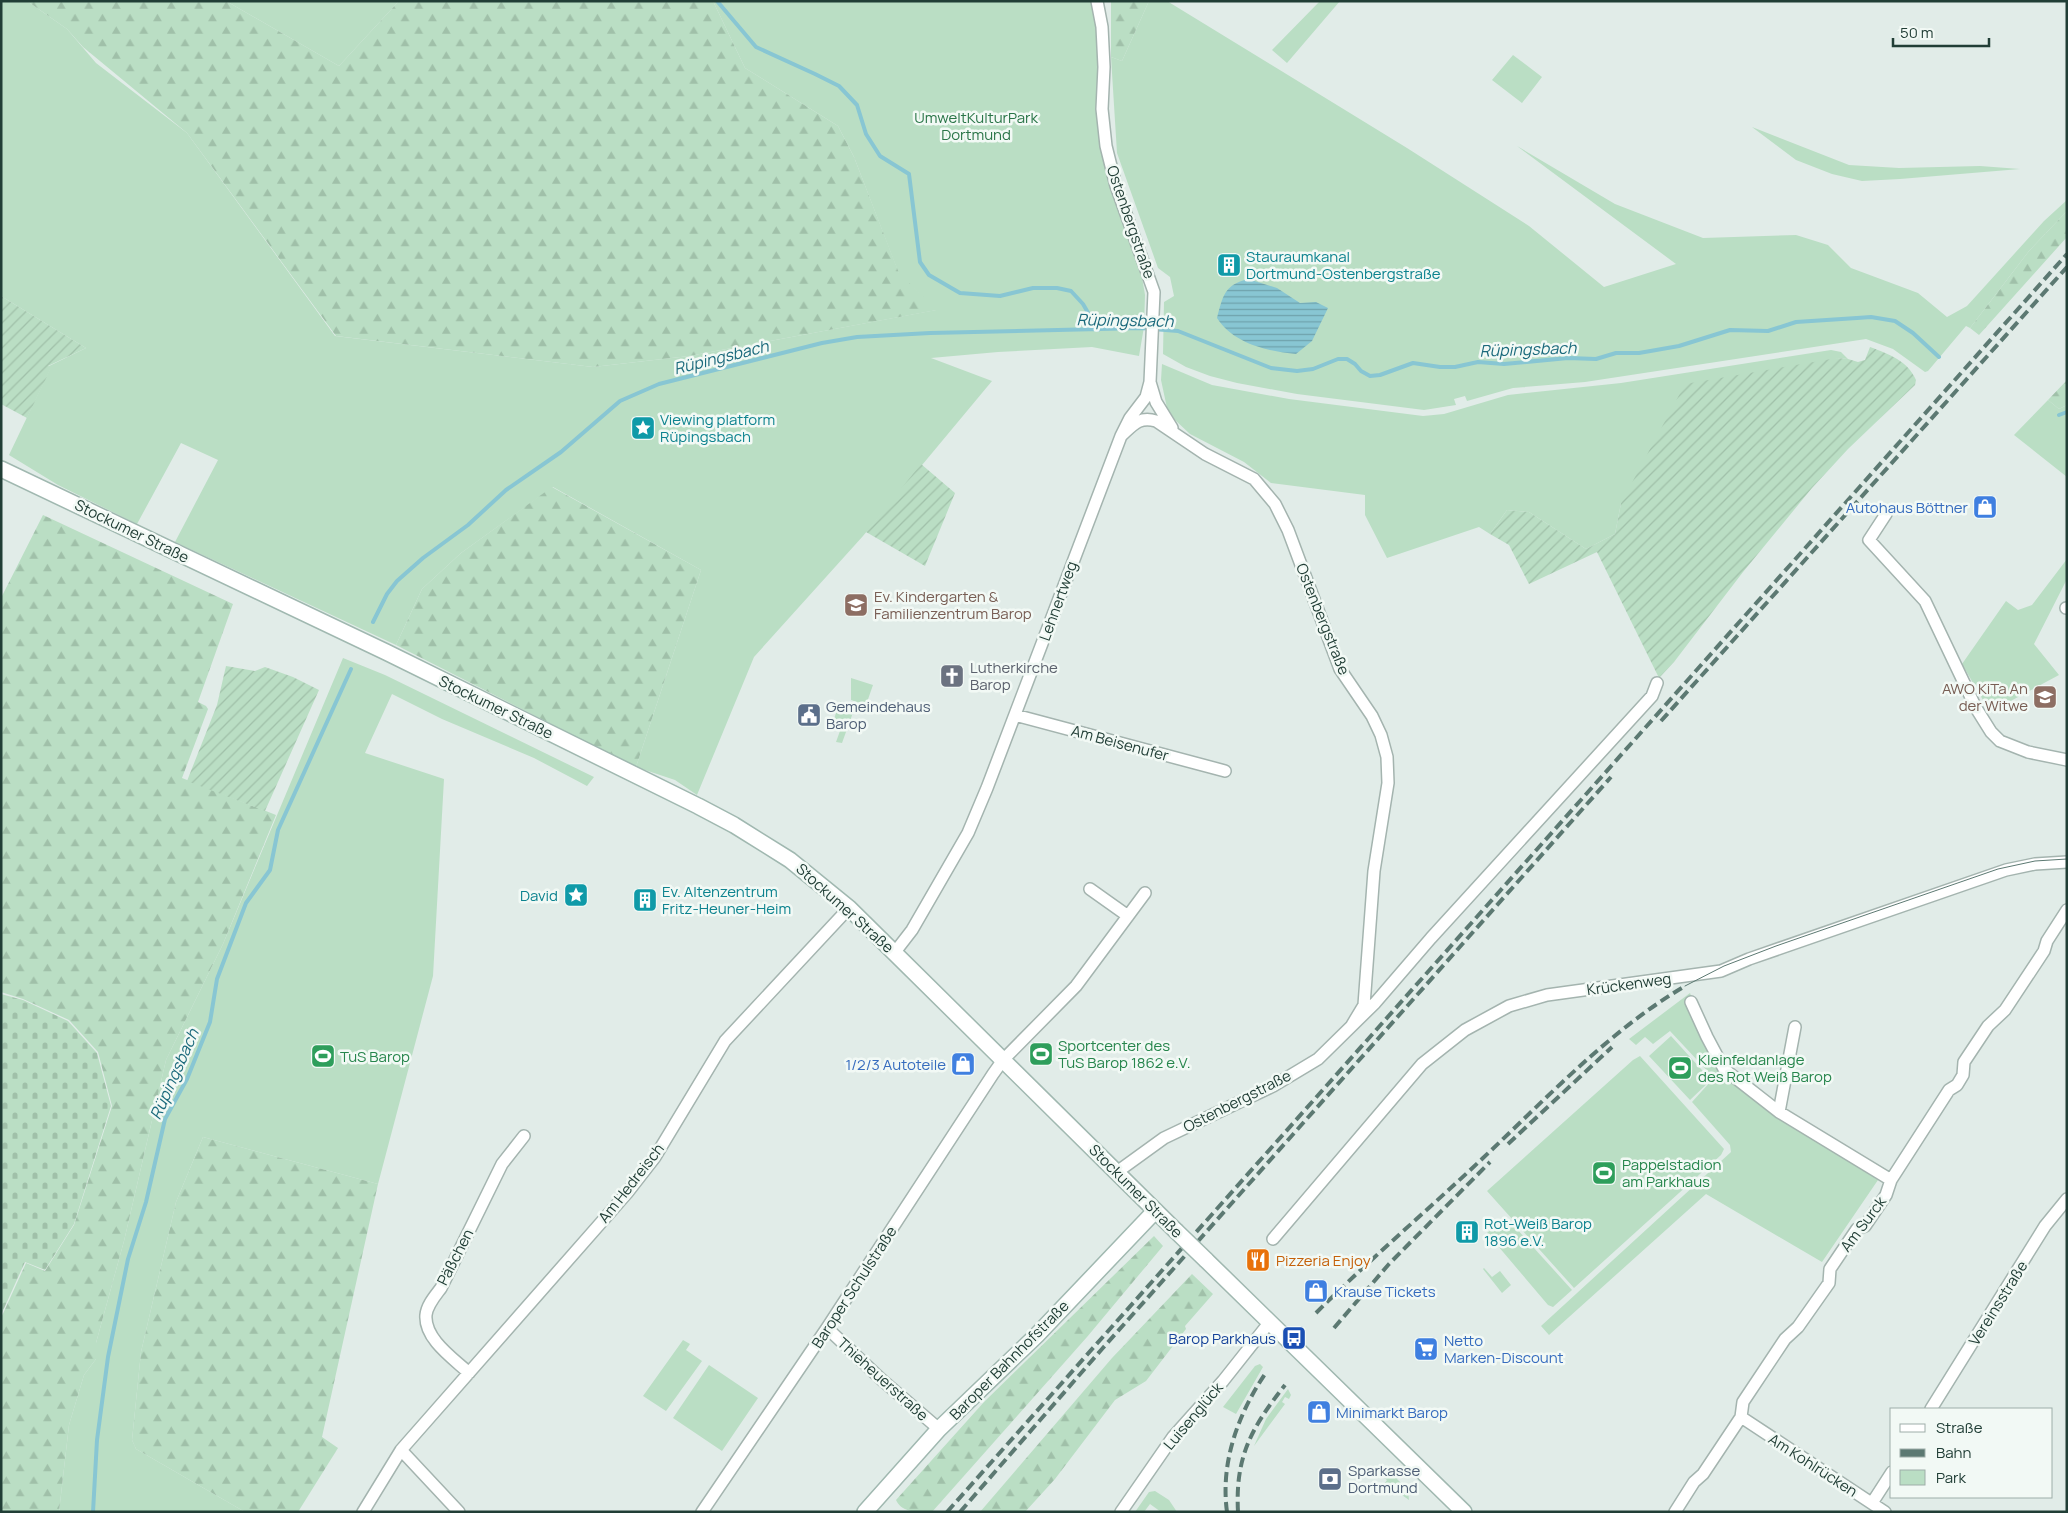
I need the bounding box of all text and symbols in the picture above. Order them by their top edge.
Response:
scale bar [1893,15,1989,47]
text: 50 m [1900,22,1934,43]
park label: UmweltKulturPark Dortmund [914,107,1038,145]
street label: Ostenbergstraße [1102,163,1160,282]
place label: Stauraumkanal Dortmund-Ostenbergstraße [1246,246,1441,284]
building icon: Stauraumkanal Dortmund-Ostenbergstraße [1216,252,1242,278]
water label: Rüpingsbach [1076,308,1174,332]
water label: Rüpingsbach [671,334,771,379]
water label: Rüpingsbach [1479,336,1577,362]
place label: Viewing platform Rüpingsbach [660,409,775,447]
place icon: Viewing platform Rüpingsbach [630,415,656,441]
street label: Stockumer Straße [71,494,193,568]
shop icon: Autohaus Böttner [1972,494,1998,520]
place label: Autohaus Böttner [1846,497,1969,518]
street label: Lehnertweg [1034,558,1082,644]
street label: Ostenbergstraße [1291,560,1355,678]
place label: Ev. Kindergarten & Familienzentrum Barop [874,586,1032,624]
school or university icon: Ev. Kindergarten & Familienzentrum Barop [843,592,869,618]
place label: Lutherkirche Barop [970,657,1058,695]
church icon: Lutherkirche Barop [939,663,965,689]
street label: Stockumer Straße [435,670,557,744]
place label: AWO KiTa An der Witwe [1942,678,2028,716]
school or university icon: AWO KiTa An der Witwe [2032,684,2058,710]
place label: Gemeindehaus Barop [826,696,931,734]
public building icon: Gemeindehaus Barop [796,702,822,728]
street label: Am Beisenufer [1069,720,1172,766]
street label: Stockumer Straße [792,858,899,958]
place label: Ev. Altenzentrum Fritz-Heuner-Heim [662,881,791,919]
place icon: David [563,882,589,908]
place label: David [520,885,558,906]
building icon: Ev. Altenzentrum Fritz-Heuner-Heim [632,887,658,913]
street label: Krückenweg [1585,968,1673,1000]
water label: Rüpingsbach [144,1025,204,1123]
place label: Sportcenter des TuS Barop 1862 e.V. [1058,1035,1191,1073]
sports icon: Sportcenter des TuS Barop 1862 e.V. [1028,1041,1054,1067]
sports icon: TuS Barop [310,1043,336,1069]
place label: TuS Barop [340,1046,410,1067]
place label: Kleinfeldanlage des Rot Weiß Barop [1698,1049,1832,1087]
shop icon: 1/2/3 Autoteile [950,1051,976,1077]
place label: 1/2/3 Autoteile [845,1054,946,1075]
sports icon: Kleinfeldanlage des Rot Weiß Barop [1667,1055,1693,1081]
street label: Ostenbergstraße [1179,1065,1295,1137]
street label: Am Hedreisch [593,1139,669,1227]
street label: Stockumer Straße [1084,1139,1188,1243]
place label: Pappelstadion am Parkhaus [1622,1154,1722,1192]
sports icon: Pappelstadion am Parkhaus [1591,1160,1617,1186]
street label: Am Surck [1835,1192,1891,1256]
place label: Rot-Weiß Barop 1896 e.V. [1484,1213,1592,1251]
building icon: Rot-Weiß Barop 1896 e.V. [1454,1219,1480,1245]
street label: Baroper Schulstraße [807,1222,902,1352]
street label: Päßchen [432,1225,478,1289]
restaurant icon: Pizzeria Enjoy [1245,1247,1271,1273]
place label: Pizzeria Enjoy [1276,1250,1371,1271]
street label: Vereinsstraße [1964,1256,2033,1349]
shop icon: Krause Tickets [1303,1278,1329,1304]
place label: Krause Tickets [1334,1281,1436,1302]
street label: Baroper Bahnhofstraße [945,1295,1074,1424]
bus stop icon: Barop Parkhaus [1281,1325,1307,1351]
place label: Barop Parkhaus [1169,1328,1276,1349]
place label: Netto Marken-Discount [1444,1330,1564,1368]
street label: Thieheuerstraße [833,1332,933,1426]
supermarket icon: Netto Marken-Discount [1413,1336,1439,1362]
street label: Luisenglück [1158,1377,1228,1454]
shop icon: Minimarkt Barop [1306,1399,1332,1425]
place label: Minimarkt Barop [1336,1402,1448,1423]
legend [1890,1408,2053,1498]
text: Straße [1936,1417,1983,1438]
street label: Am Kohlrücken [1764,1428,1862,1502]
text: Bahn [1936,1442,1971,1463]
place label: Sparkasse Dortmund [1348,1460,1420,1498]
bank icon: Sparkasse Dortmund [1317,1466,1343,1492]
text: Park [1936,1467,1966,1488]

